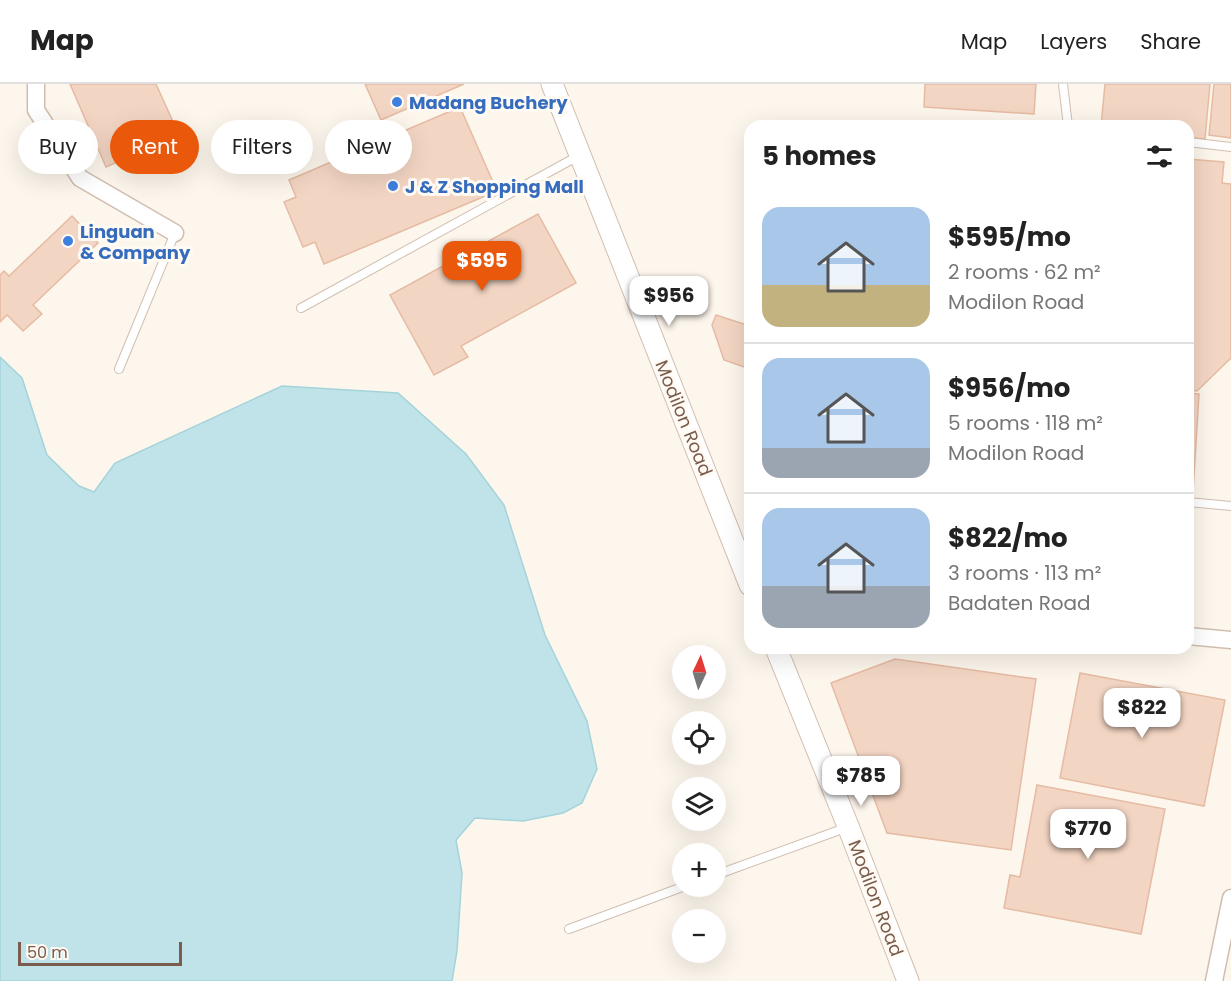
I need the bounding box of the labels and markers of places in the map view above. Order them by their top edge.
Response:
place label: Madang Buchery [409,90,568,115]
marker: Madang Buchery [390,95,404,109]
place label: J & Z Shopping Mall [405,174,584,199]
marker: J & Z Shopping Mall [386,179,400,193]
place label: Linguan & Company [80,219,191,265]
marker: Linguan & Company [61,234,75,248]
pin: $595 [446,241,518,292]
pin: $956 [633,276,705,327]
pin: $822 [1106,688,1178,739]
pin: $785 [825,756,897,807]
pin: $770 [1052,809,1124,860]

